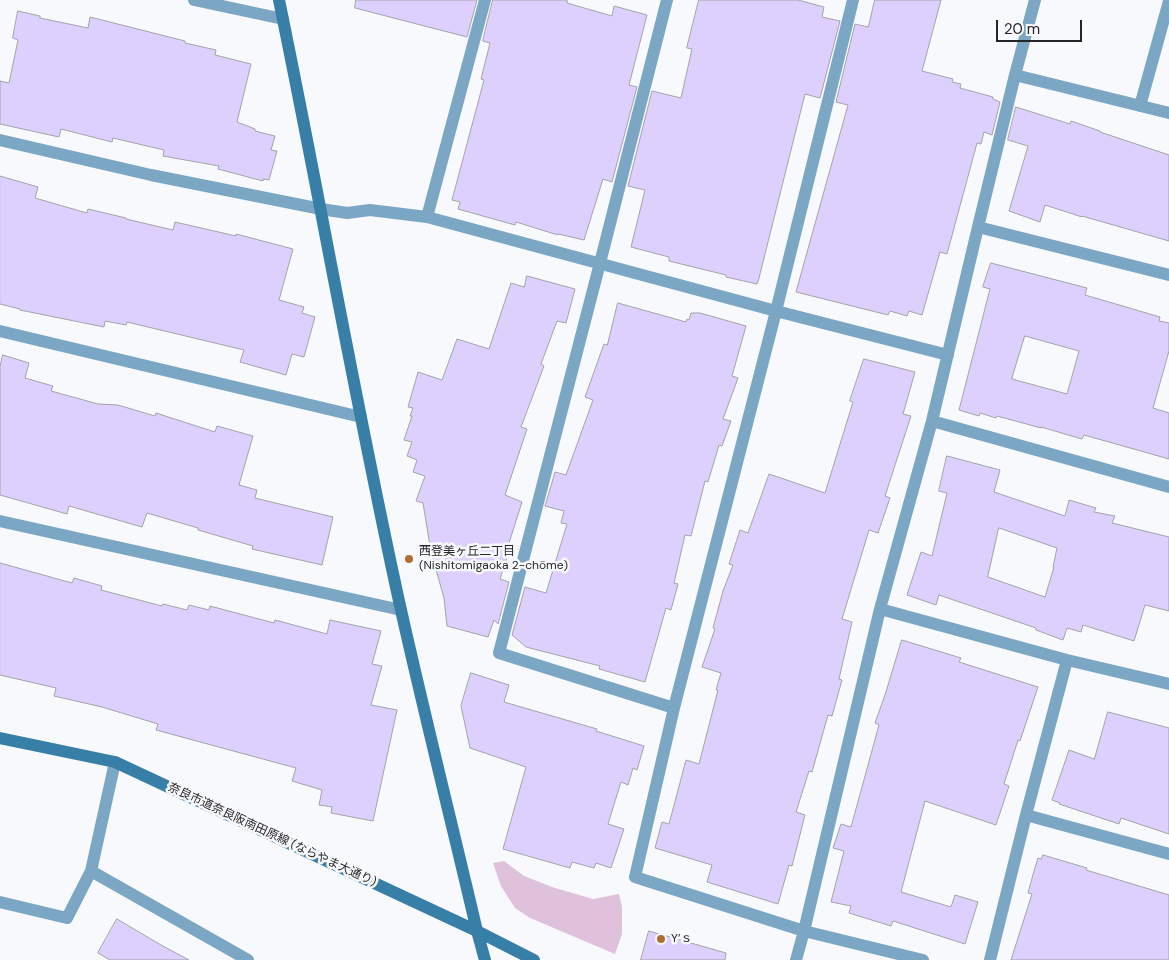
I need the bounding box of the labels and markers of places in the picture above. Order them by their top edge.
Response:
place label: 西登美ヶ丘二丁目 (Nishitomigaoka 2-chōme) [419,545,568,573]
marker: 西登美ヶ丘二丁目 (Nishitomigaoka 2-chōme) [403,553,415,565]
place label: Y’ｓ [671,932,692,946]
marker: Y’ｓ [655,933,667,945]

